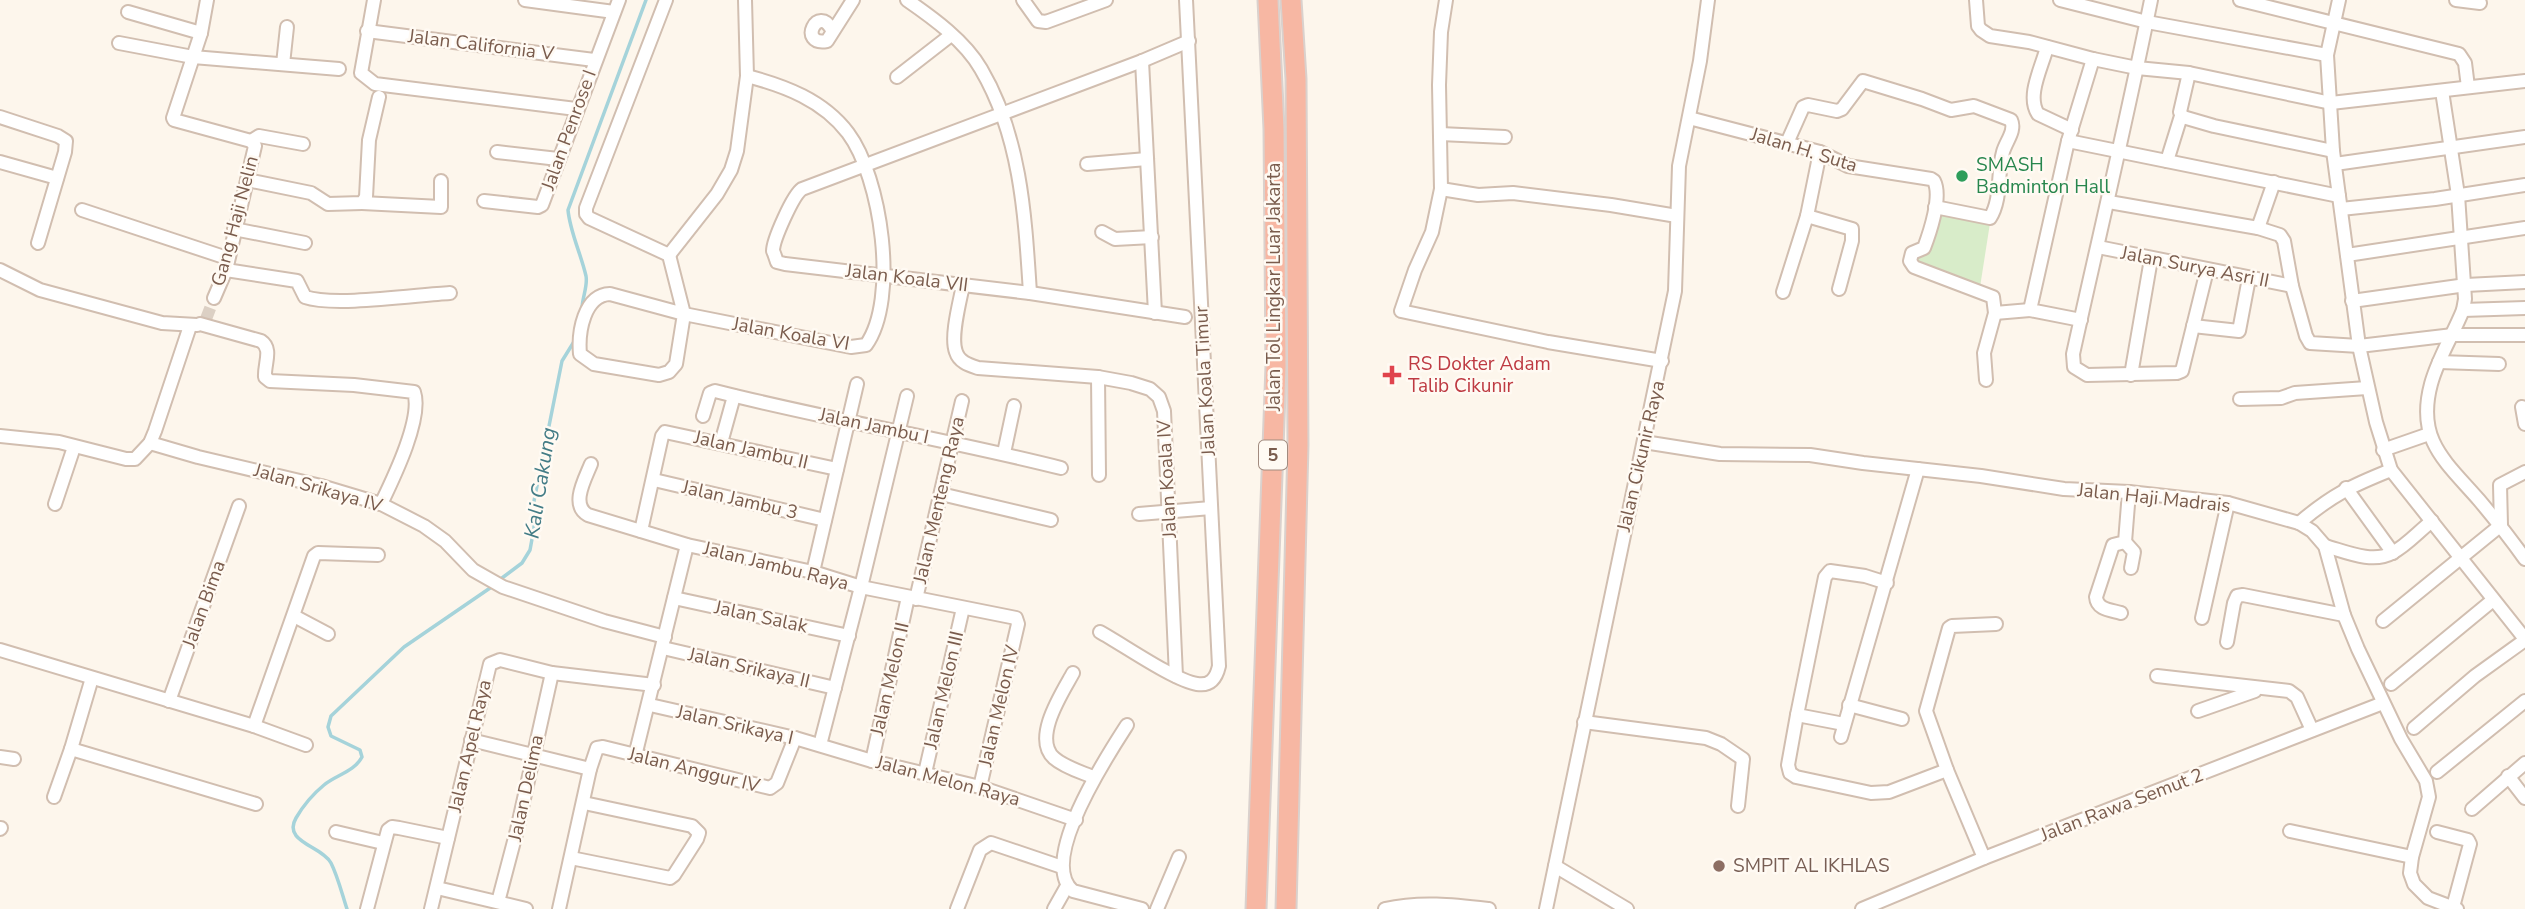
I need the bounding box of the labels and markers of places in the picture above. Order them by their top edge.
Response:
place label: SMASH Badminton Hall [1976,152,2110,200]
marker: SMASH Badminton Hall [1954,168,1970,184]
place label: RS Dokter Adam Talib Cikunir [1408,351,1551,399]
marker: RS Dokter Adam Talib Cikunir [1382,365,1402,385]
place label: SMPIT AL IKHLAS [1733,853,1890,879]
marker: SMPIT AL IKHLAS [1711,858,1727,874]

